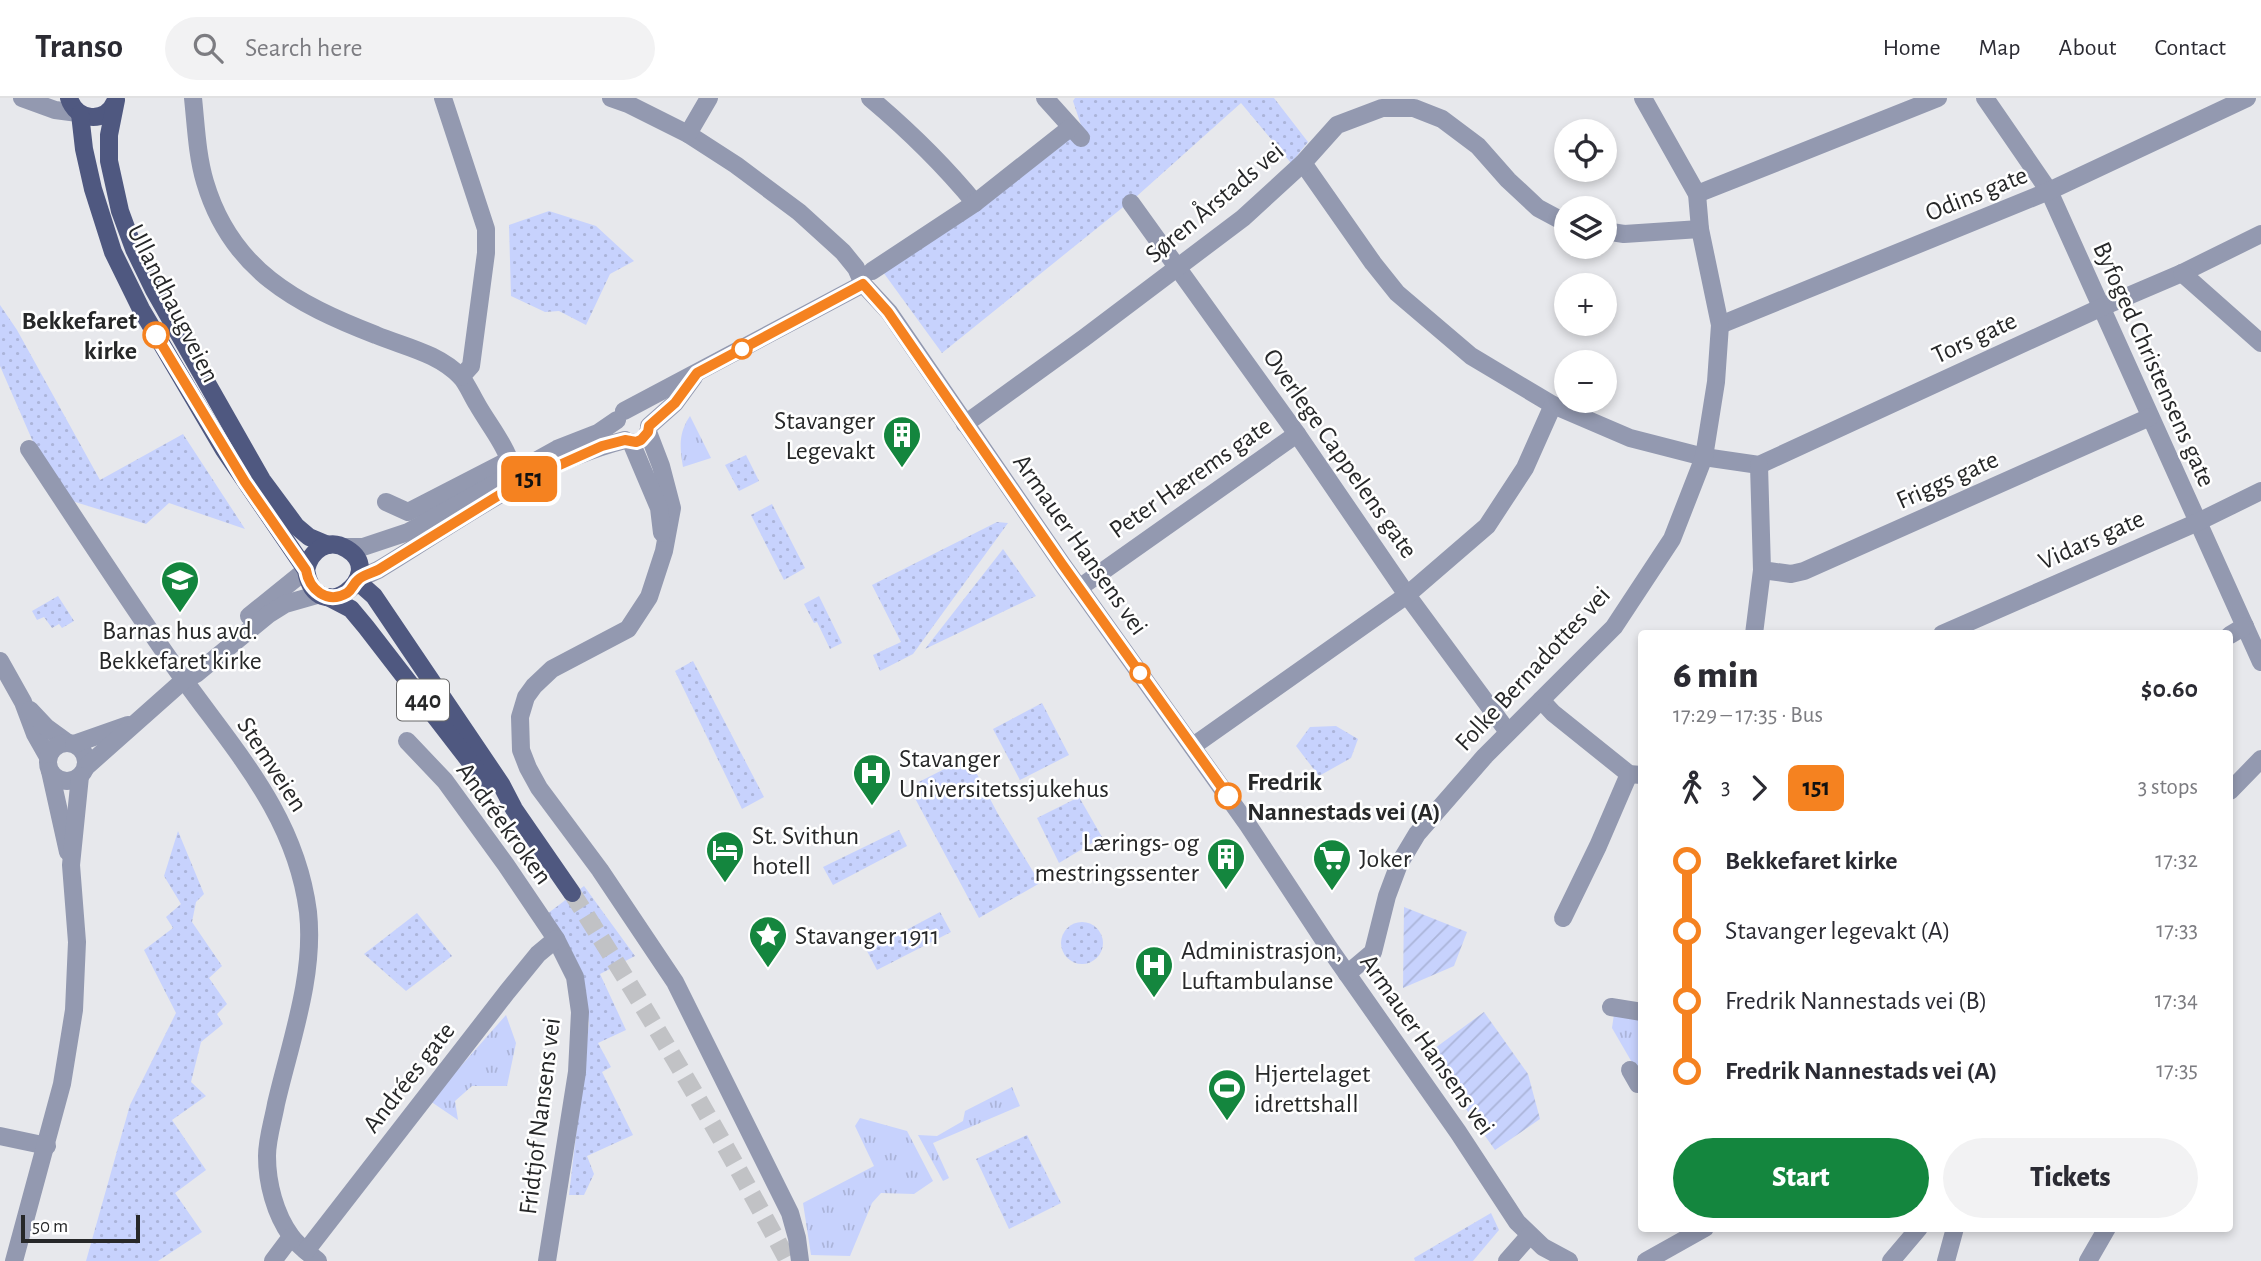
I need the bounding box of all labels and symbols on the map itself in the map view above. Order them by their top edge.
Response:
street label: Søren Årstads vei [1139,136,1289,268]
street label: Odins gate [1922,162,2031,226]
street label: Ullandhaugveien [122,220,224,387]
street label: Byfoged Christensens gate [2088,238,2220,491]
street label: Tors gate [1928,307,2021,369]
place label: Bekkefaret kirke [21,308,137,364]
marker: Bekkefaret kirke [143,322,169,348]
unlabelled marker [732,339,752,359]
street label: Overlege Cappelens gate [1258,344,1422,563]
place label: Stavanger Legevakt [774,408,876,464]
street label: Peter Hærems gate [1105,412,1276,543]
building icon: Stavanger Legevakt [881,414,923,469]
street label: Friggs gate [1893,446,2002,514]
street label: Armauer Hansens vei [1008,449,1152,640]
line badge: 151 [489,456,569,502]
street label: Vidars gate [2035,505,2148,575]
school or university icon: Barnas hus avd. Bekkefaret kirke [159,559,201,614]
street label: Folke Bernadottes vei [1450,582,1615,756]
place label: Barnas hus avd. Bekkefaret kirke [98,618,262,674]
unlabelled marker [1130,663,1150,683]
road number: 440 [397,680,449,720]
street label: Stemveien [232,713,312,816]
place label: Stavanger Universitetssjukehus [899,746,1109,802]
hospital icon: Stavanger Universitetssjukehus [851,752,893,807]
street label: Andréekroken [451,758,557,889]
place label: Fredrik Nannestads vei (A) [1247,769,1441,825]
marker: Fredrik Nannestads vei (A) [1215,783,1241,809]
place label: St. Svithun hotell [752,823,859,879]
hotel icon: St. Svithun hotell [704,829,746,884]
place label: Lærings- og mestringssenter [1035,830,1200,886]
building icon: Lærings- og mestringssenter [1205,836,1247,891]
supermarket icon: Joker [1311,837,1353,892]
place label: Joker [1359,846,1412,872]
place icon: Stavanger 1911 [747,914,789,969]
place label: Stavanger 1911 [795,923,939,949]
place label: Administrasjon, Luftambulanse [1181,938,1342,994]
hospital icon: Administrasjon, Luftambulanse [1133,944,1175,999]
street label: Armauer Hansens vei [1355,949,1499,1140]
street label: Fridtjof Nansens vei [515,1016,565,1216]
street label: Andrées gate [358,1018,460,1138]
place label: Hjertelaget idrettshall [1254,1061,1370,1117]
sports icon: Hjertelaget idrettshall [1206,1067,1248,1122]
scale bar [21,1212,140,1244]

